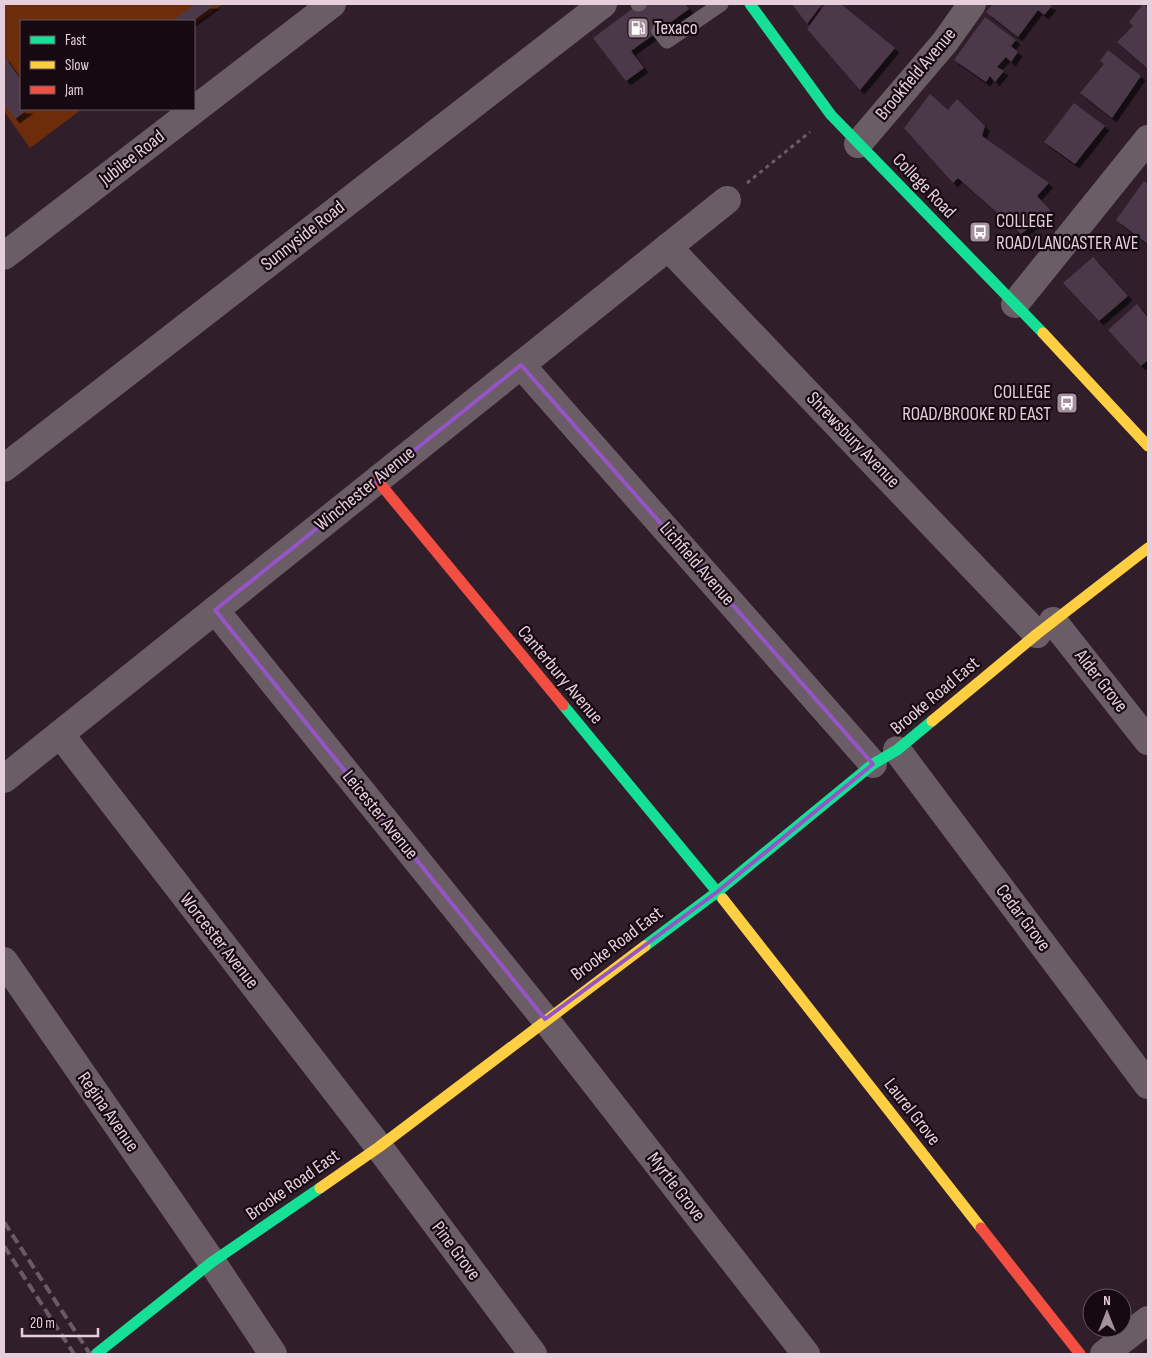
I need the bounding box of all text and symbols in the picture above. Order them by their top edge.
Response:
fuel station icon: Texaco [626,16,650,40]
place label: Texaco [654,17,698,40]
legend [20,20,195,110]
street label: Brookfield Avenue [871,23,961,125]
text: Fast [65,31,87,50]
text: Slow [65,56,89,75]
text: Jam [64,81,83,100]
street label: Jubilee Road [94,125,169,191]
street label: College Road [887,149,961,223]
street label: Sunnyside Road [256,196,350,276]
place label: COLLEGE ROAD/LANCASTER AVE [996,210,1139,255]
bus stop icon: COLLEGE ROAD/LANCASTER AVE [968,220,992,244]
place label: COLLEGE ROAD/BROOKE RD EAST [902,381,1051,426]
street label: Shrewsbury Avenue [801,387,905,493]
bus stop icon: COLLEGE ROAD/BROOKE RD EAST [1055,391,1079,415]
street label: Winchester Avenue [310,442,420,536]
street label: Lichfield Avenue [654,518,740,610]
street label: Canterbury Avenue [512,621,608,729]
street label: Alder Grove [1069,644,1133,717]
street label: Brooke Road East [886,652,984,740]
street label: Leicester Avenue [337,766,423,864]
street label: Cedar Grove [990,880,1056,956]
street label: Worcester Avenue [174,888,264,994]
street label: Brooke Road East [566,902,668,986]
street label: Regina Avenue [72,1068,144,1156]
street label: Laurel Grove [879,1074,945,1150]
street label: Brooke Road East [242,1144,344,1226]
street label: Myrtle Grove [642,1148,710,1226]
street label: Pine Grove [426,1217,486,1285]
north arrow [1082,1288,1132,1338]
text: N [1103,1292,1111,1309]
scale bar [22,1306,99,1338]
text: 20 m [30,1314,55,1333]

